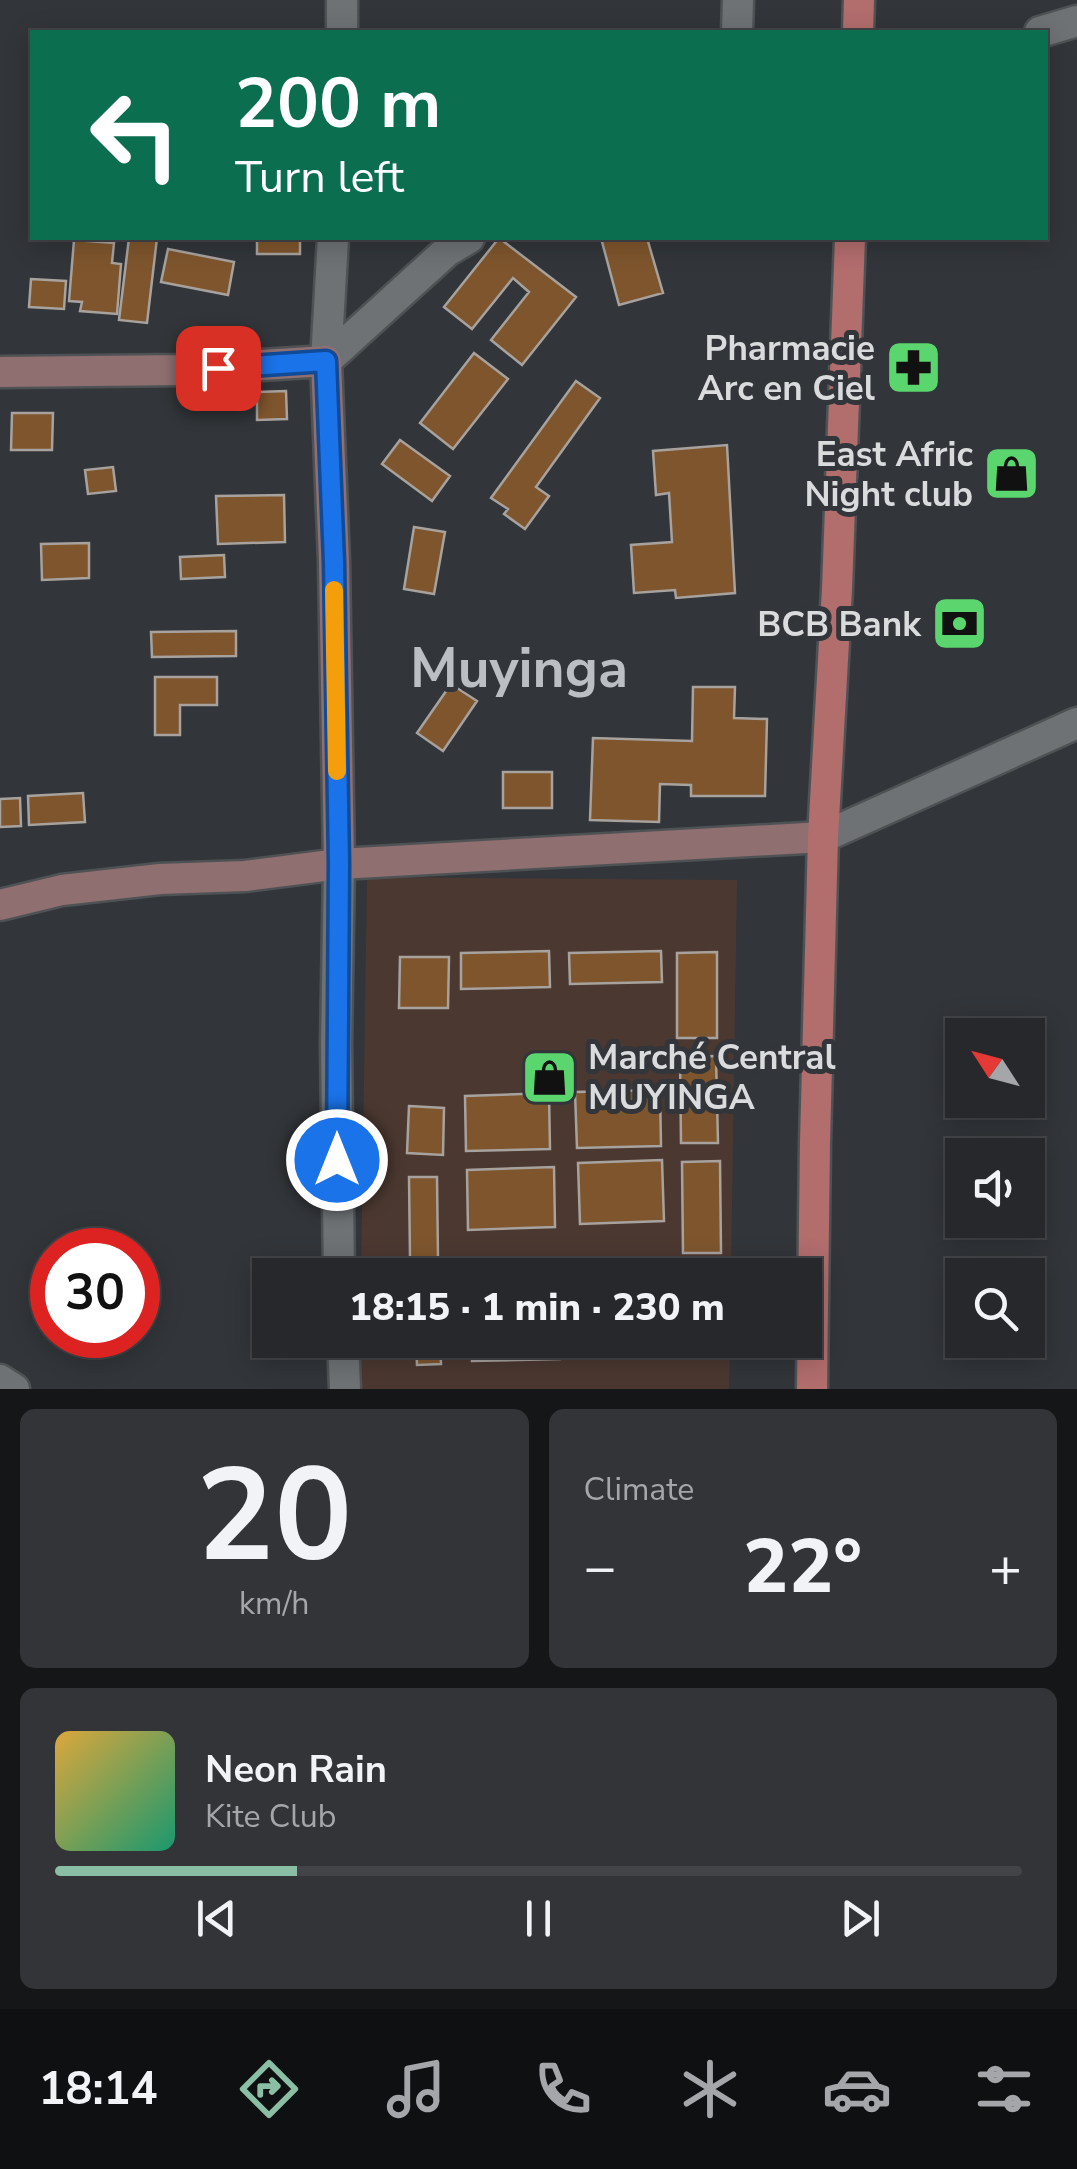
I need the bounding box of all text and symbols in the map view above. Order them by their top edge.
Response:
text: 200 m [235,56,441,152]
icon: left [70,70,200,200]
text: Turn left [235,147,404,208]
place label: Pharmacie Arc en Ciel [698,325,875,412]
pin [176,326,261,411]
pharmacy icon: Pharmacie Arc en Ciel [884,338,944,398]
icon: arrive [191,341,246,396]
place label: East Afric Night club [804,431,973,518]
shop icon: East Afric Night club [982,444,1042,504]
bank icon: BCB Bank [930,594,990,654]
place label: BCB Bank [757,601,922,648]
district label: Muyinga [410,631,628,706]
north arrow [945,1018,1045,1118]
map controls [945,1018,1045,1358]
place label: Marché Central MUYINGA [588,1034,836,1121]
shop icon: Marché Central MUYINGA [519,1047,579,1107]
position arrow [285,1108,389,1212]
button: sound [945,1138,1045,1238]
speed limit sign: 30 [30,1228,160,1358]
button: search [945,1258,1045,1358]
text: 18:15 · 1 min · 230 m [349,1282,725,1333]
text: 20 [196,1428,352,1605]
text: Climate [584,1468,694,1511]
text: 22° [743,1516,862,1618]
text: − [584,1530,617,1605]
text: + [989,1530,1022,1605]
text: km/h [239,1582,310,1625]
text: Neon Rain [205,1744,387,1795]
text: Kite Club [205,1795,336,1838]
icon: previous [189,1891,244,1946]
icon: pause [511,1891,566,1946]
icon: next [833,1891,888,1946]
icon: directions [234,2054,304,2124]
icon: music [381,2054,451,2124]
icon: phone [528,2054,598,2124]
icon: climate [675,2054,745,2124]
icon: car [822,2054,892,2124]
icon: filters [969,2054,1039,2124]
text: 18:14 [38,2059,158,2120]

